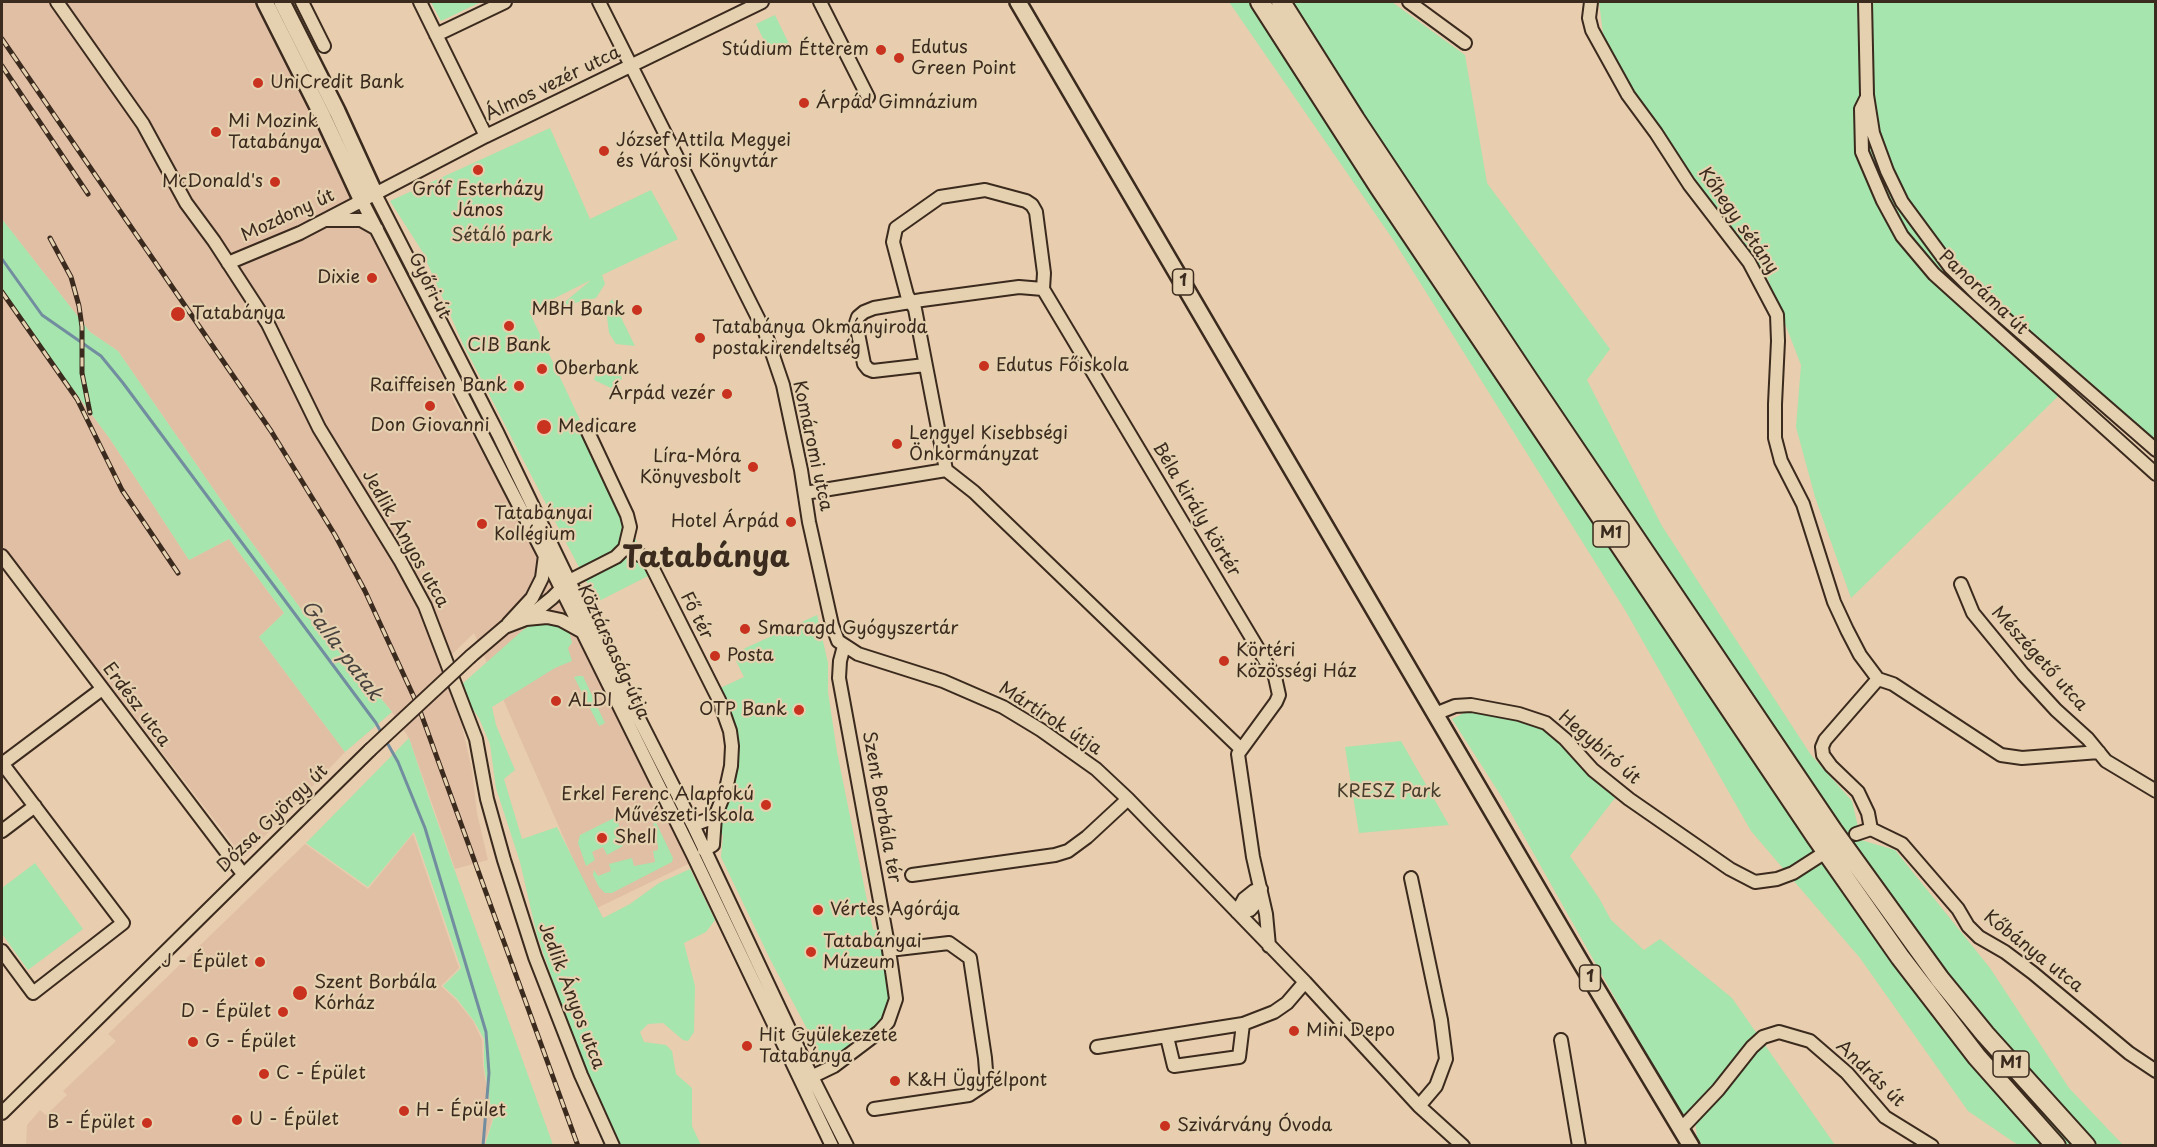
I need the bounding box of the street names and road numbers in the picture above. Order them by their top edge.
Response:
street label: Álmos vezér utca [482,42,624,126]
street label: Kőhegy sétány [1693,164,1783,278]
street label: Mozdony út [238,185,338,247]
street label: Panoráma út [1934,246,2032,340]
street label: Győri út [403,249,455,323]
road number: 1 [1172,269,1194,295]
street label: Komáromi utca [788,379,836,513]
street label: Béla király körtér [1147,439,1245,581]
street label: Jedlik Ányos utca [357,466,453,612]
road number: M1 [1593,521,1629,547]
street label: Köztársaság útja [572,581,654,723]
street label: Fő tér [675,589,717,643]
street label: Mészégető utca [1986,602,2092,716]
street label: Erdész utca [98,659,174,751]
street label: Mártírok útja [995,678,1105,760]
street label: Hegybíró út [1554,707,1644,789]
street label: Szent Borbála tér [857,730,905,884]
street label: Dózsa György út [213,761,333,877]
street label: Kőbánya utca [1979,906,2087,998]
street label: Jedlik Ányos utca [533,920,609,1072]
road number: 1 [1580,965,1600,991]
street label: András út [1831,1036,1909,1112]
road number: M1 [1993,1051,2029,1077]

